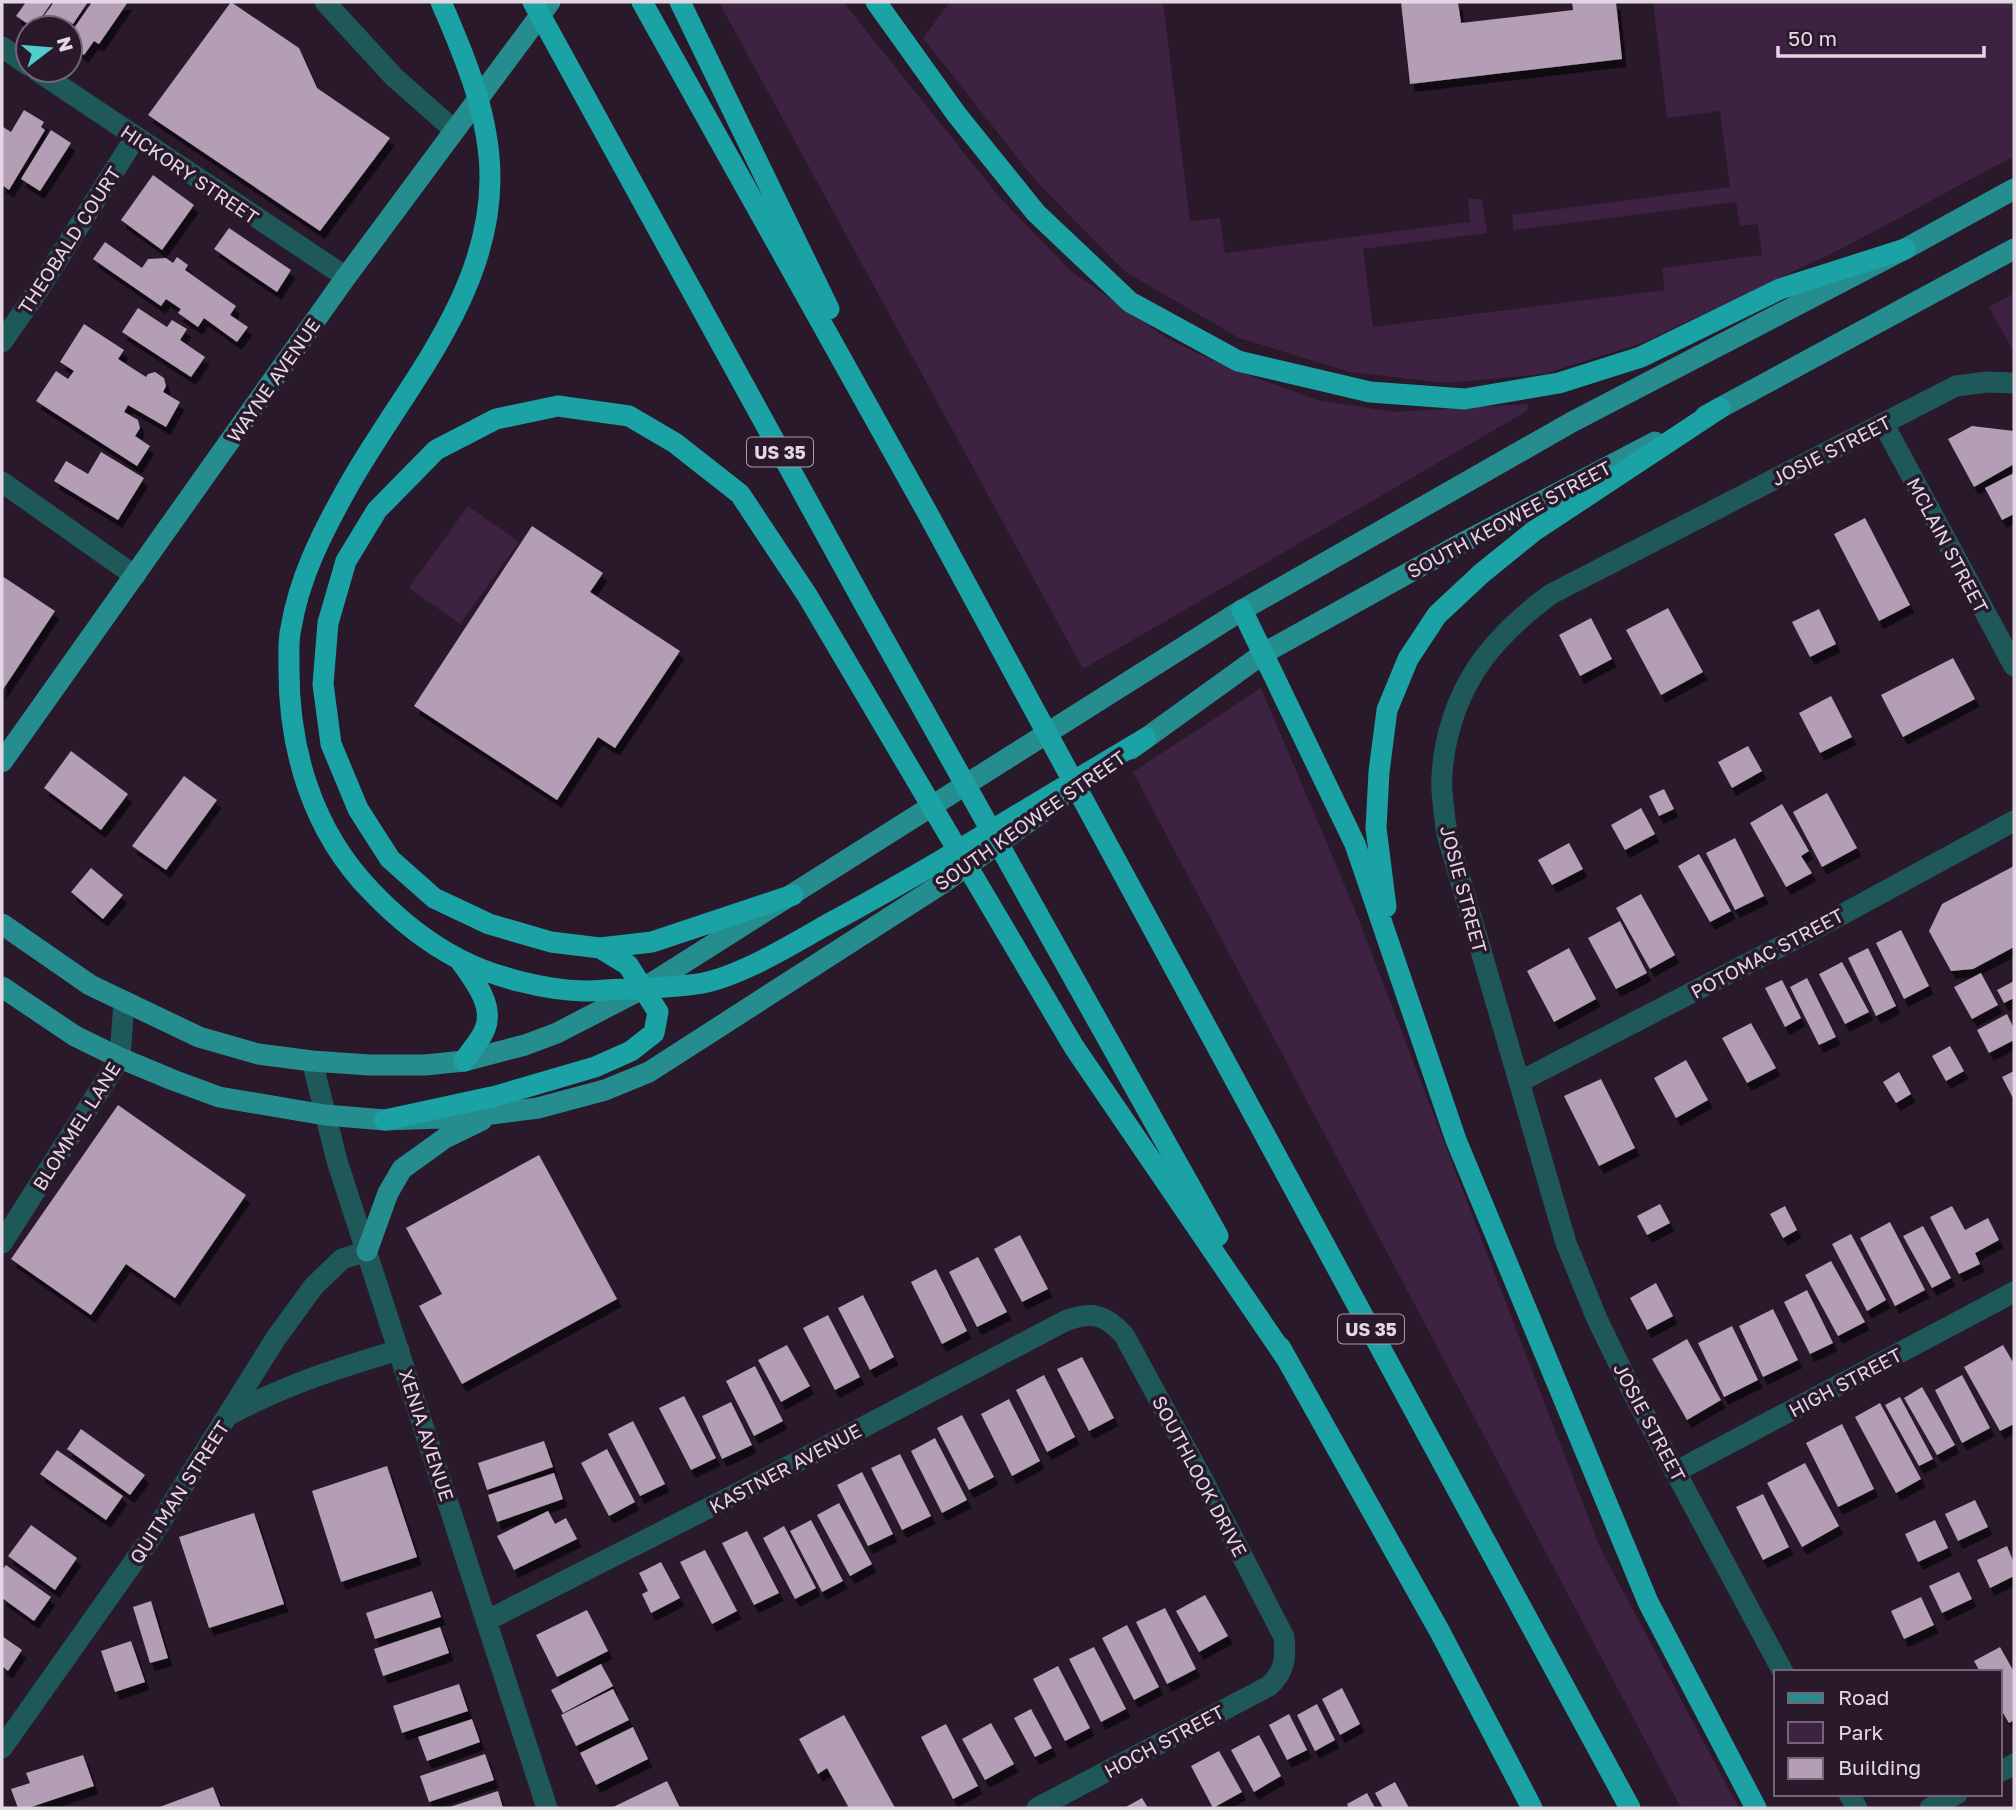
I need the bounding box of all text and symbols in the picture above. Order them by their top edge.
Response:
north arrow [14,14,84,84]
scale bar [1778,14,1984,58]
text: 50 m [1788,25,1837,51]
text: N [53,34,79,54]
street label: HICKORY STREET [117,119,263,229]
street label: THEOBALD COURT [13,162,125,318]
street label: WAYNE AVENUE [222,314,324,446]
street label: JOSIE STREET [1767,410,1895,490]
road number: US 35 [747,438,813,466]
street label: SOUTH KEOWEE STREET [1403,455,1615,583]
street label: MCLAIN STREET [1903,473,1994,617]
street label: SOUTH KEOWEE STREET [930,745,1130,895]
street label: JOSIE STREET [1436,823,1492,955]
street label: POTOMAC STREET [1687,903,1848,1003]
street label: BLOMMEL LANE [27,1058,125,1194]
road number: US 35 [1338,1314,1404,1344]
street label: HIGH STREET [1784,1342,1906,1421]
street label: JOSIE STREET [1609,1359,1691,1485]
street label: XENIA AVENUE [395,1366,459,1504]
street label: SOUTHLOOK DRIVE [1148,1392,1252,1560]
street label: QUITMAN STREET [124,1416,234,1568]
street label: KASTNER AVENUE [705,1418,865,1518]
legend [1774,1670,2002,1796]
text: Road [1838,1684,1889,1710]
street label: HOCH STREET [1100,1700,1228,1782]
text: Park [1838,1719,1884,1745]
text: Building [1838,1754,1921,1780]

